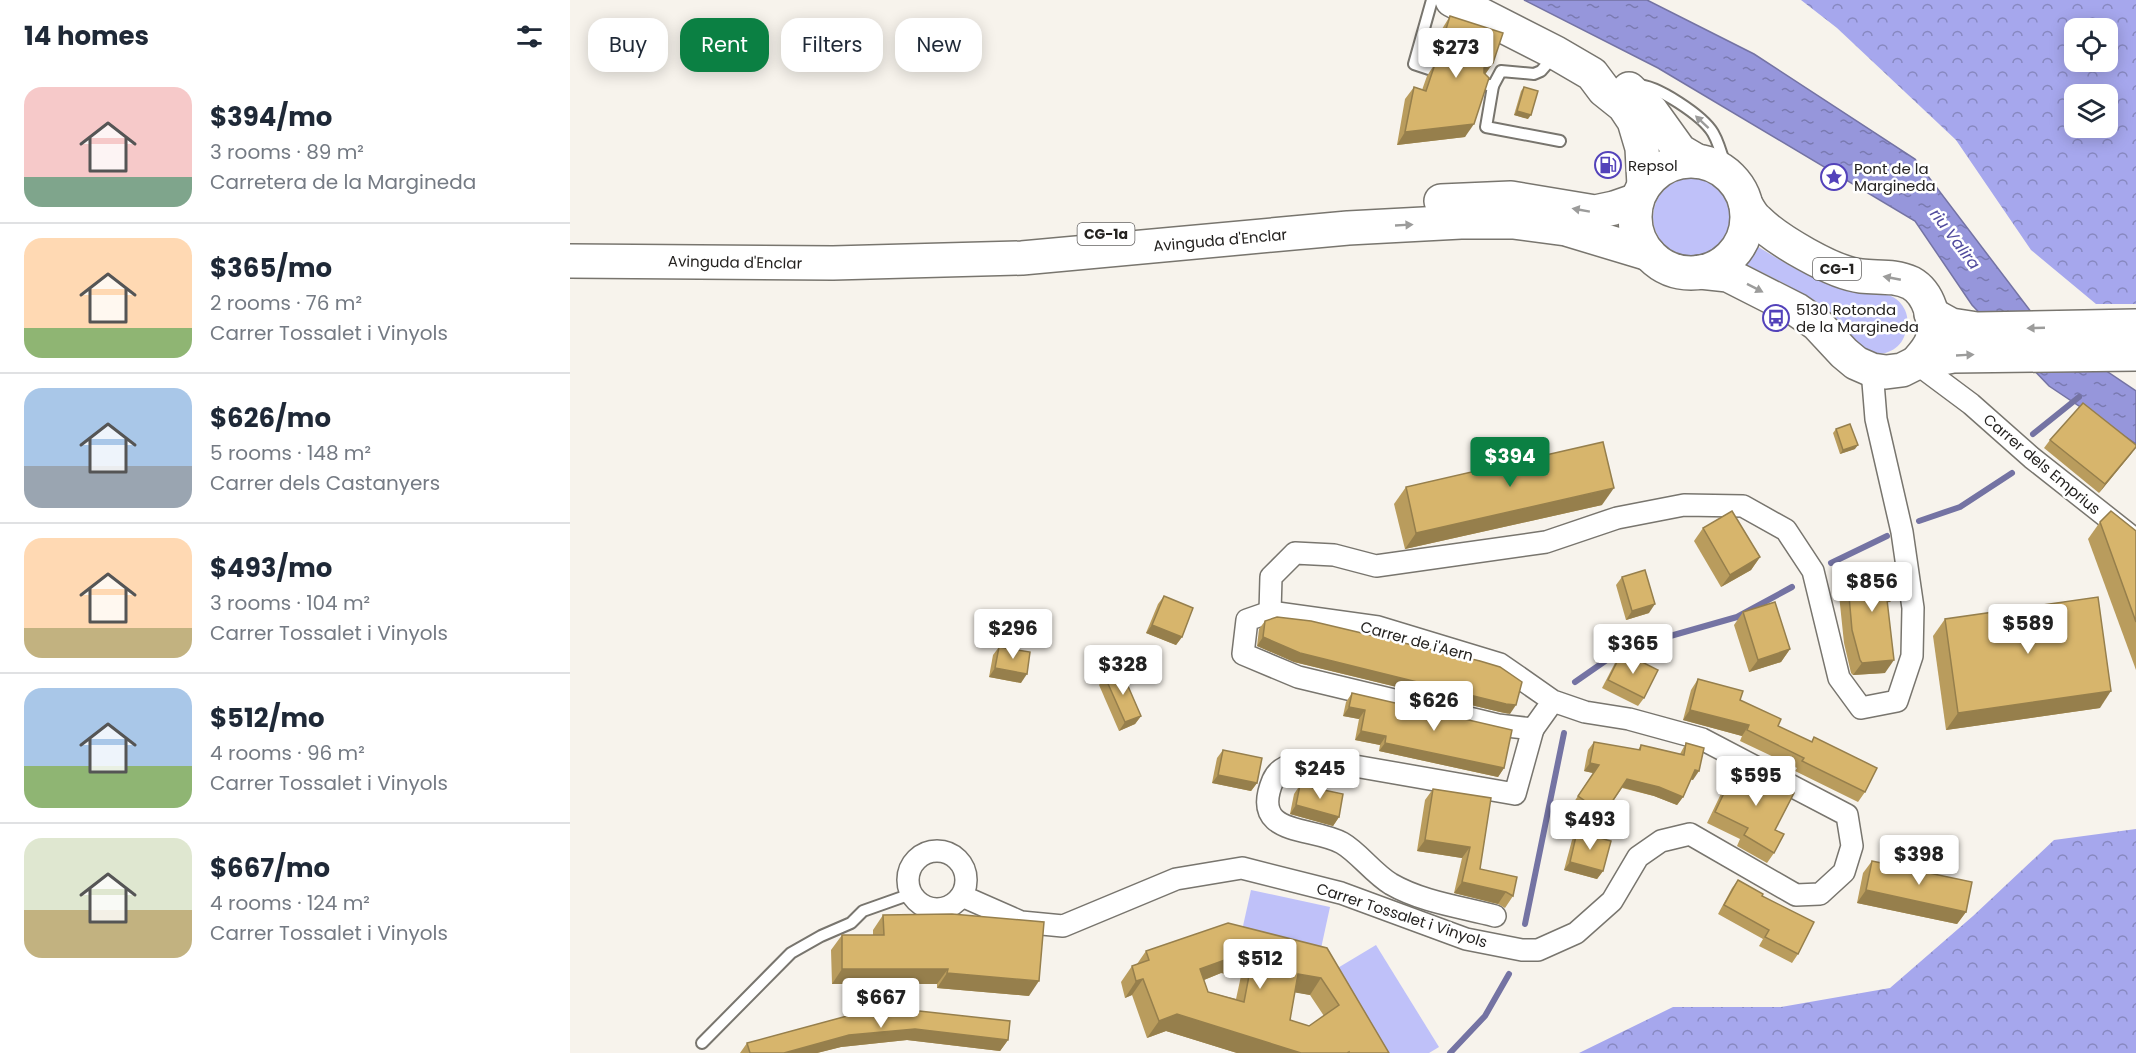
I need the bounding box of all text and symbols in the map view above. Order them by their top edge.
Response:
text: 14 homes [24,18,149,54]
chip: Buy [588,18,668,72]
chip: Rent [680,18,769,72]
chip: Filters [781,18,883,72]
chip: New [895,18,982,72]
map controls [2064,18,2118,138]
button: locate [2064,18,2118,72]
icon: filters [513,20,546,53]
pin: $273 [1420,28,1492,79]
text: $273 [1432,33,1480,61]
button: layers [2064,84,2118,138]
text: $394/mo [210,99,332,135]
icon: home [72,111,144,183]
one-way arrow [1695,115,1710,129]
text: 3 rooms · 89 m² [210,138,364,166]
fuel station icon: Repsol [1593,150,1623,180]
place label: Repsol [1628,155,1678,176]
place label: Pont de la Margineda [1854,158,1936,196]
place icon: Pont de la Margineda [1819,162,1849,192]
text: Carretera de la Margineda [210,168,476,196]
water label: riu Valira [1924,204,1986,274]
one-way arrow [1571,205,1590,214]
one-way arrow [1394,221,1413,230]
road number: CG-1a [1078,223,1134,245]
street label: Avinguda d'Enclar [1152,224,1288,256]
text: $365/mo [210,250,332,286]
street label: Avinguda d'Enclar [668,250,803,274]
road number: CG-1 [1813,258,1861,280]
icon: home [72,262,144,334]
one-way arrow [1882,273,1901,282]
one-way arrow [1747,283,1764,293]
text: 2 rooms · 76 m² [210,289,362,317]
place label: 5130 Rotonda de la Margineda [1796,299,1919,337]
bus stop icon: 5130 Rotonda de la Margineda [1761,303,1791,333]
text: Carrer Tossalet i Vinyols [210,319,448,347]
one-way arrow [2027,323,2046,332]
one-way arrow [1956,350,1975,360]
text: $626/mo [210,400,331,436]
street label: Carrer dels Emprius [1979,409,2105,519]
icon: home [72,412,144,484]
pin: $394 [1474,437,1546,488]
text: 5 rooms · 148 m² [210,439,371,467]
text: $394 [1484,442,1536,470]
text: Carrer dels Castanyers [210,469,440,497]
text: $493/mo [210,550,332,586]
icon: home [72,562,144,634]
pin: $856 [1836,562,1908,613]
text: $856 [1846,567,1898,595]
text: 3 rooms · 104 m² [210,589,370,617]
pin: $589 [1992,604,2064,655]
pin: $296 [977,609,1049,660]
text: $589 [2002,609,2054,637]
text: $296 [988,614,1038,642]
street label: Carrer de i'Aern [1358,616,1476,666]
text: Carrer Tossalet i Vinyols [210,619,448,647]
pin: $365 [1597,624,1669,675]
text: $365 [1608,629,1659,657]
pin: $328 [1087,645,1159,696]
text: $328 [1098,650,1148,678]
pin: $626 [1398,681,1470,732]
text: $626 [1409,686,1459,714]
text: $512/mo [210,700,325,736]
icon: home [72,712,144,784]
text: 4 rooms · 96 m² [210,739,365,767]
pin: $245 [1284,749,1356,800]
text: $245 [1294,754,1346,782]
pin: $595 [1720,756,1792,807]
text: $595 [1730,761,1782,789]
text: Carrer Tossalet i Vinyols [210,769,448,797]
pin: $493 [1554,800,1626,851]
text: $493 [1564,805,1616,833]
pin: $398 [1883,835,1955,886]
text: $398 [1894,840,1944,868]
text: $667/mo [210,850,330,886]
icon: home [72,862,144,934]
street label: Carrer Tossalet i Vinyols [1314,877,1490,953]
text: 4 rooms · 124 m² [210,889,370,917]
text: Carrer Tossalet i Vinyols [210,919,448,947]
pin: $512 [1224,939,1296,990]
text: $512 [1237,944,1283,972]
pin: $667 [845,978,917,1029]
text: $667 [856,983,906,1011]

